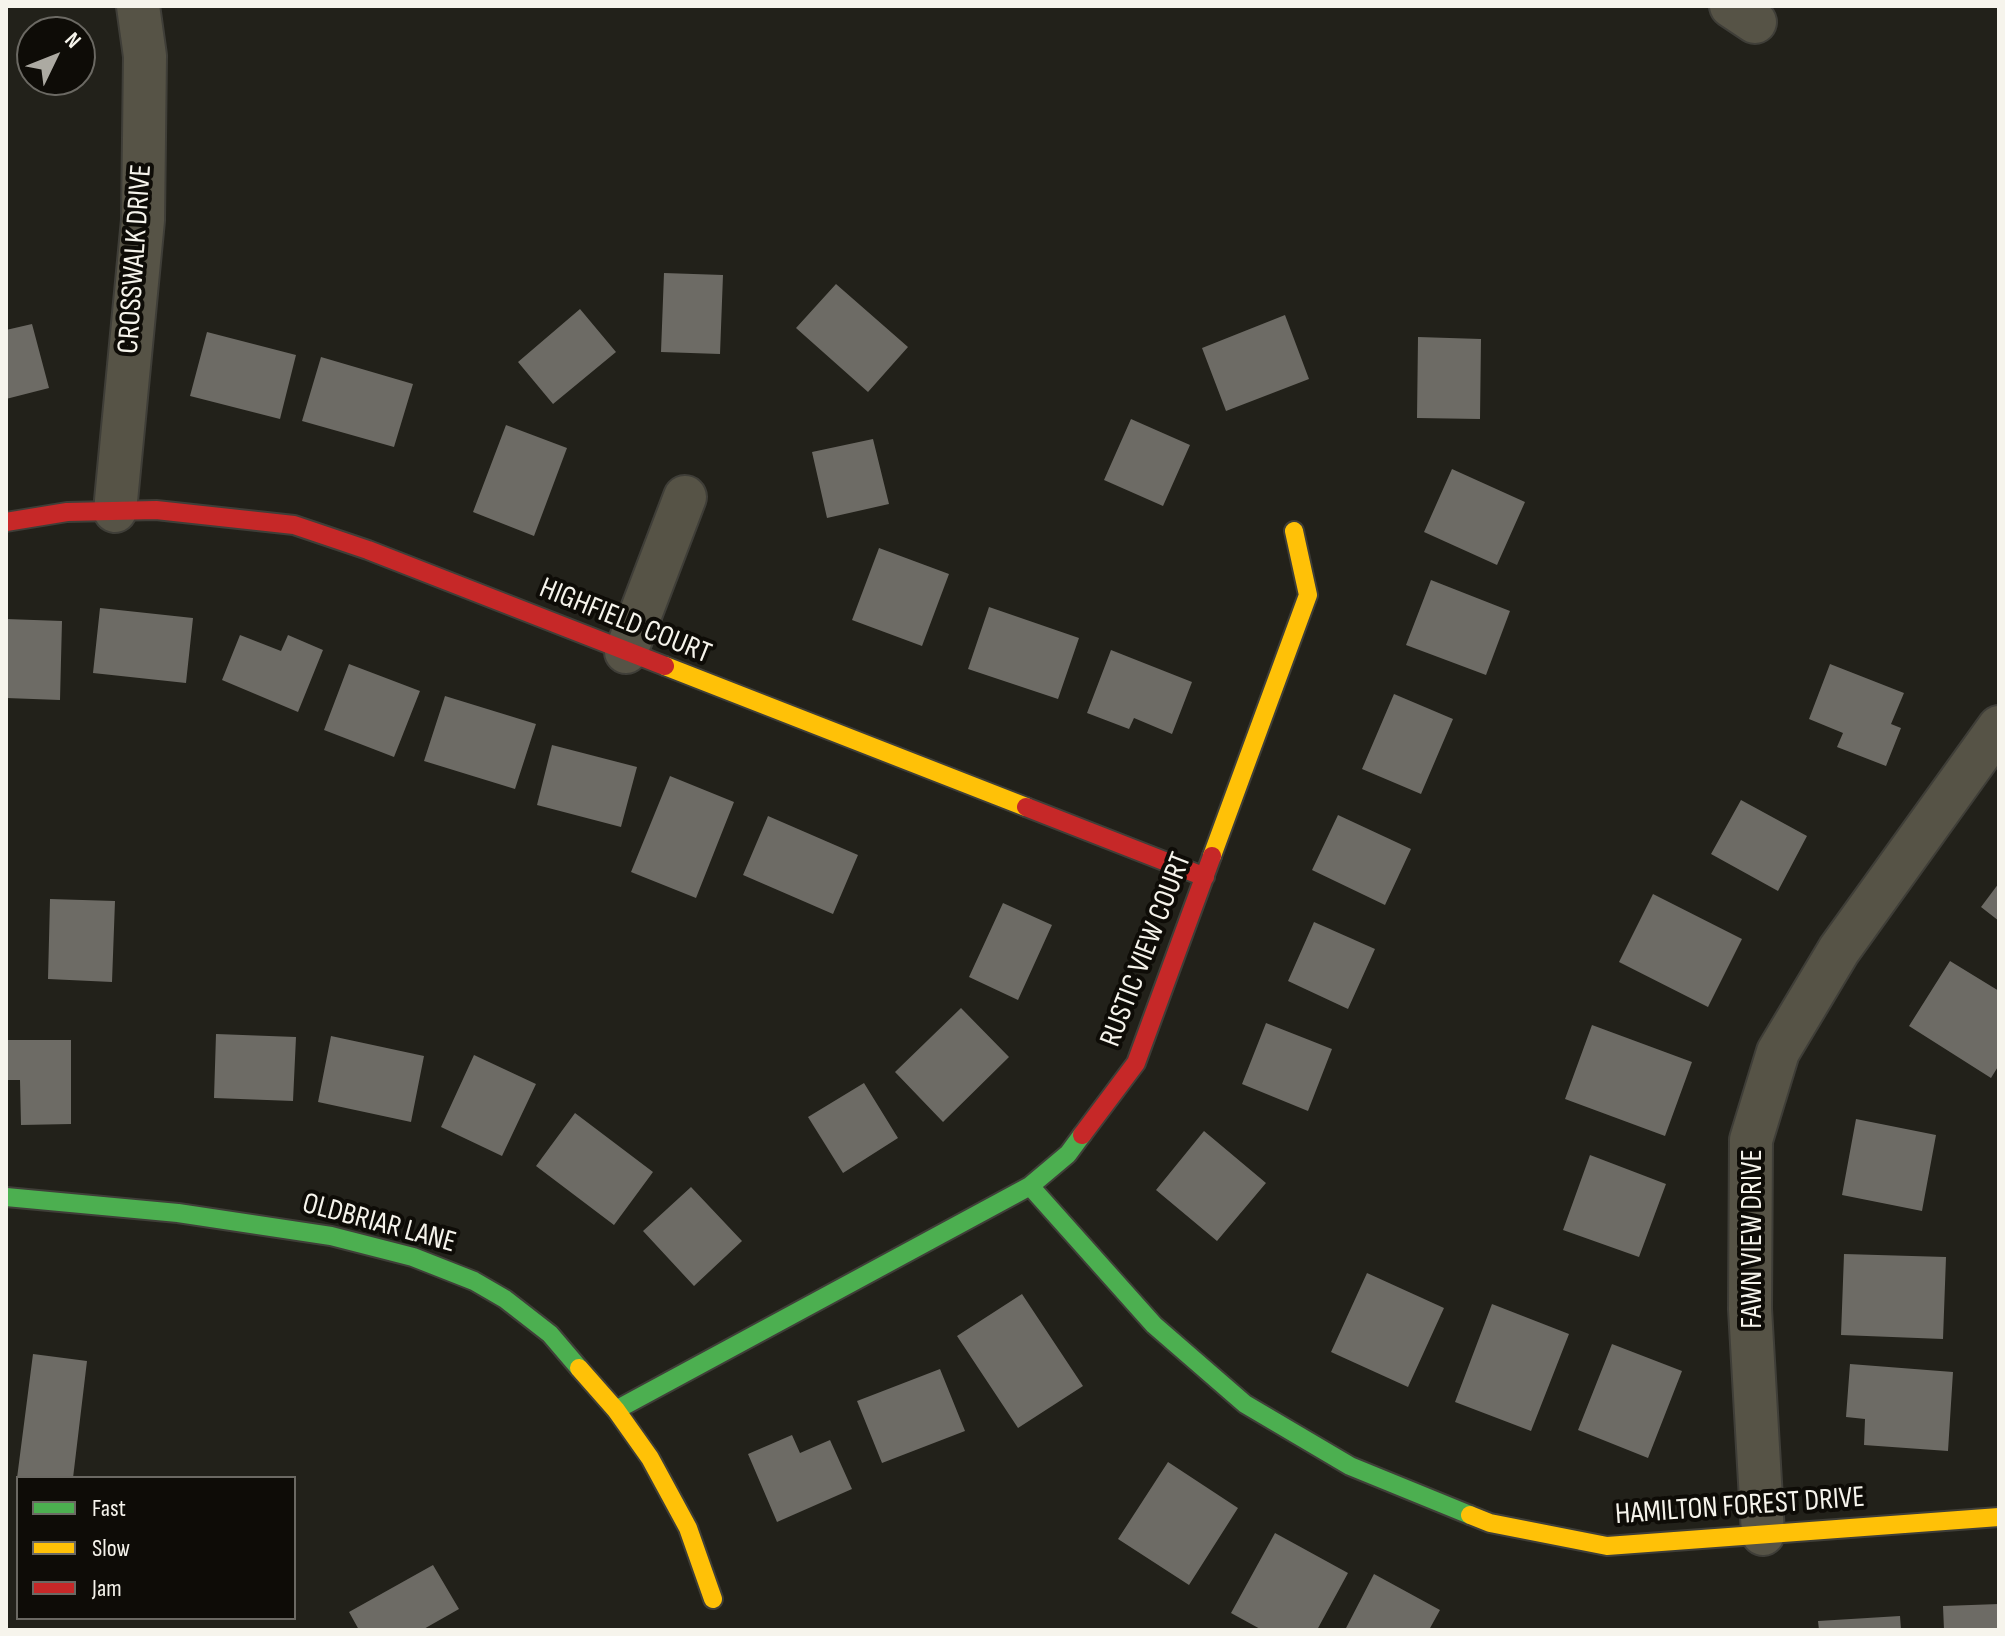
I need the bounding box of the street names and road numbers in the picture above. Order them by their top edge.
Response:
street label: CROSSWALK DRIVE [111,163,161,355]
street label: HIGHFIELD COURT [534,571,716,673]
street label: RUSTIC VIEW COURT [1094,848,1200,1052]
street label: FAWN VIEW DRIVE [1735,1149,1771,1329]
street label: OLDBRIAR LANE [298,1186,460,1262]
street label: HAMILTON FOREST DRIVE [1614,1480,1866,1534]

